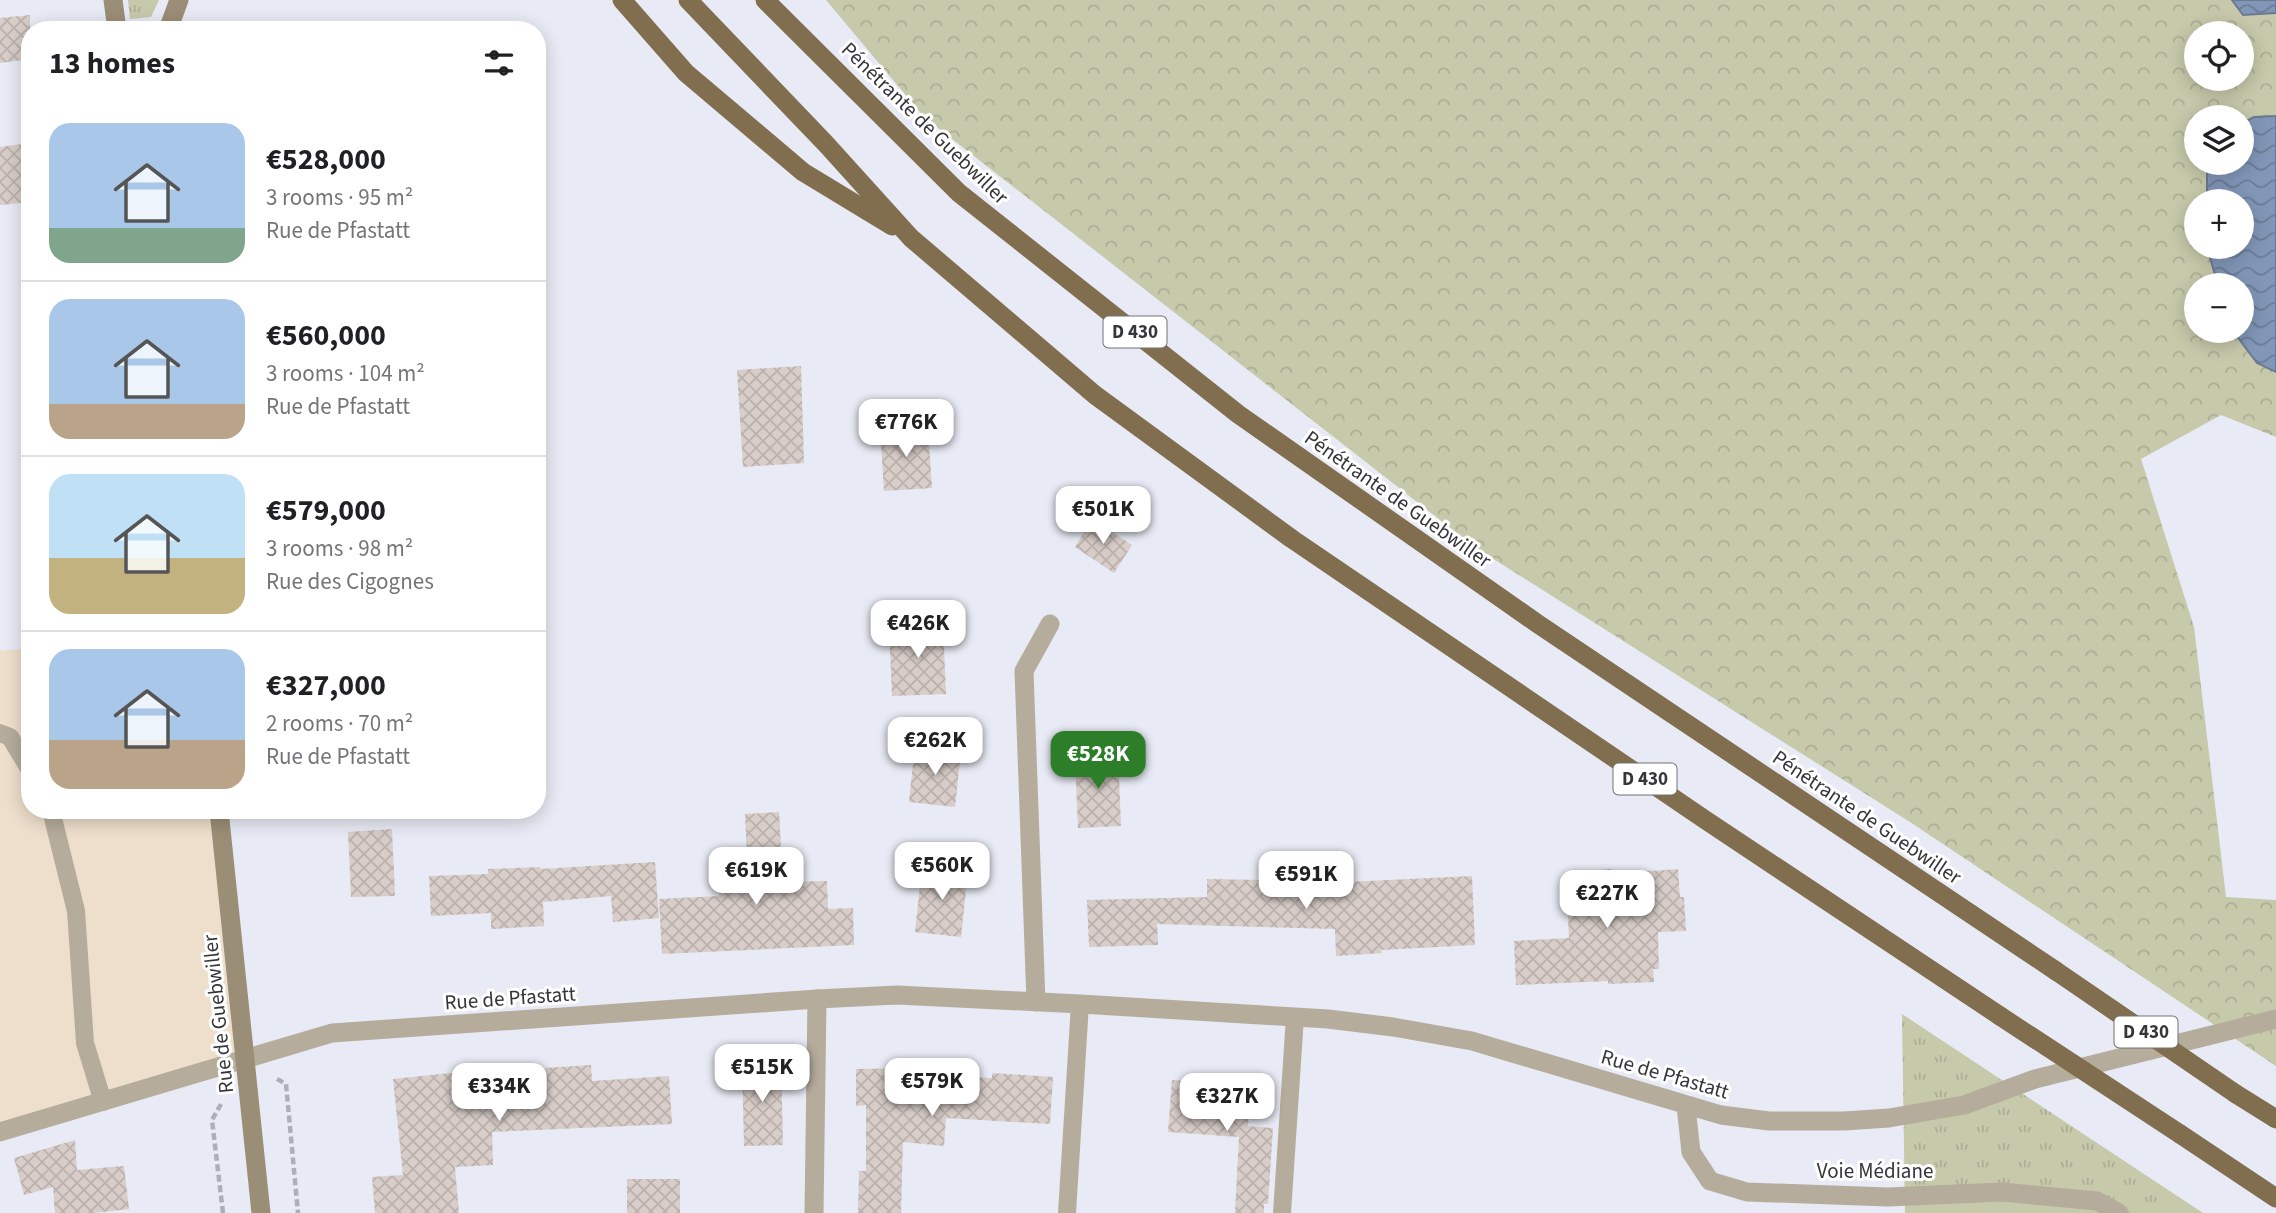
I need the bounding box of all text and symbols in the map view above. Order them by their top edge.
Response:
map controls [2184,21,2254,343]
button: locate [2184,21,2254,91]
street label: Pénétrante de Guebwiller [835,35,1016,211]
text: 13 homes [49,42,175,85]
icon: filters [480,44,518,82]
button: layers [2184,105,2254,175]
text: €528,000 [266,138,386,181]
icon: home [105,151,189,235]
text: 3 rooms · 95 m² [266,181,413,214]
button: + [2184,189,2254,259]
text: Rue de Pfastatt [266,214,410,247]
button: − [2184,273,2254,343]
text: €560,000 [266,314,386,357]
road number: D 430 [1104,316,1166,348]
icon: home [105,327,189,411]
text: 3 rooms · 104 m² [266,357,425,390]
text: Rue de Pfastatt [266,390,410,423]
pin: €776K [857,400,955,459]
text: €776K [875,405,937,438]
street label: Pénétrante de Guebwiller [1298,423,1498,575]
pin: €501K [1054,486,1152,546]
text: €579,000 [266,489,386,532]
text: €501K [1072,492,1134,525]
icon: home [105,502,189,586]
text: 3 rooms · 98 m² [266,532,413,565]
text: Rue des Cigognes [266,565,434,598]
pin: €426K [869,600,967,660]
text: €426K [887,606,949,639]
text: €327,000 [266,664,386,707]
icon: home [105,677,189,761]
text: 2 rooms · 70 m² [266,707,413,740]
pin: €262K [886,718,984,777]
text: €262K [904,723,966,756]
pin: €528K [1049,732,1147,791]
text: €528K [1067,737,1129,770]
text: Rue de Pfastatt [266,740,410,773]
street label: Pénétrante de Guebwiller [1767,742,1968,892]
road number: D 430 [1614,764,1676,794]
pin: €560K [893,842,991,902]
pin: €619K [707,848,805,907]
text: €560K [911,848,973,881]
pin: €591K [1257,852,1355,911]
text: €619K [725,853,787,886]
text: €591K [1275,857,1337,890]
pin: €227K [1558,870,1656,930]
text: €227K [1576,876,1638,909]
street label: Rue de Guebwiller [195,933,241,1095]
street label: Rue de Pfastatt [443,978,577,1018]
road number: D 430 [2114,1016,2178,1048]
street label: Rue de Pfastatt [1598,1041,1732,1107]
pin: €515K [713,1044,811,1104]
text: €515K [731,1050,793,1083]
pin: €579K [883,1058,981,1118]
pin: €334K [450,1064,548,1123]
text: €579K [901,1064,963,1097]
text: €334K [468,1069,530,1102]
pin: €327K [1178,1074,1276,1133]
text: €327K [1196,1079,1258,1112]
street label: Voie Médiane [1817,1156,1933,1186]

